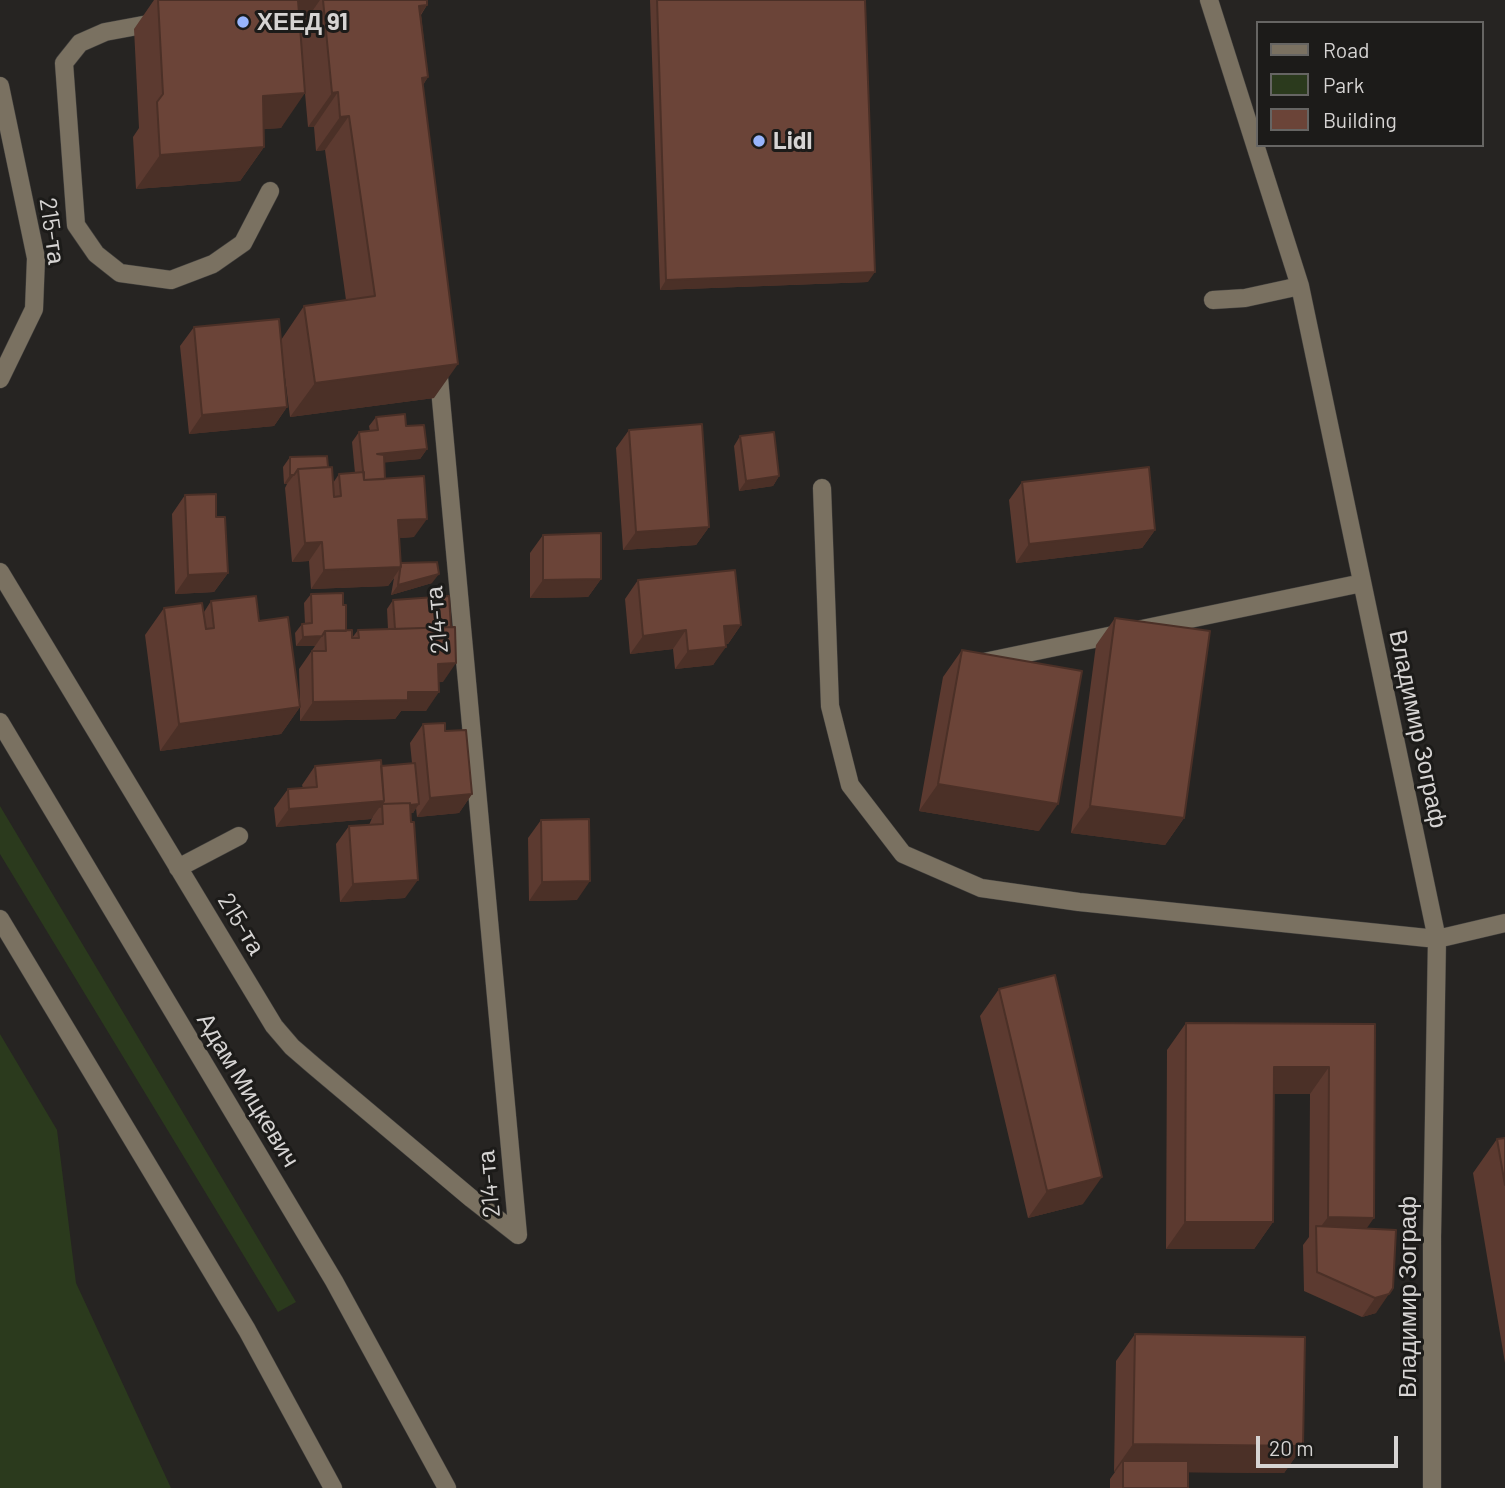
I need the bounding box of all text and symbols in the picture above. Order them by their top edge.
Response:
place label: ХЕЕД 91 [257,8,348,36]
marker: ХЕЕД 91 [235,14,251,30]
legend [1256,21,1484,147]
text: Road [1323,37,1369,62]
text: Park [1323,72,1364,97]
text: Building [1323,107,1397,132]
place label: Lidl [773,127,812,155]
marker: Lidl [751,133,767,149]
street label: 215-та [33,196,71,266]
street label: 214-та [420,585,454,655]
street label: Владимир Зограф [1383,627,1453,831]
street label: 215-та [211,888,271,960]
street label: Адам Мицкевич [191,1008,305,1172]
street label: 214-та [472,1149,506,1219]
street label: Владимир Зограф [1394,1196,1422,1398]
scale bar [1260,1422,1402,1466]
text: 20 m [1269,1435,1314,1460]

